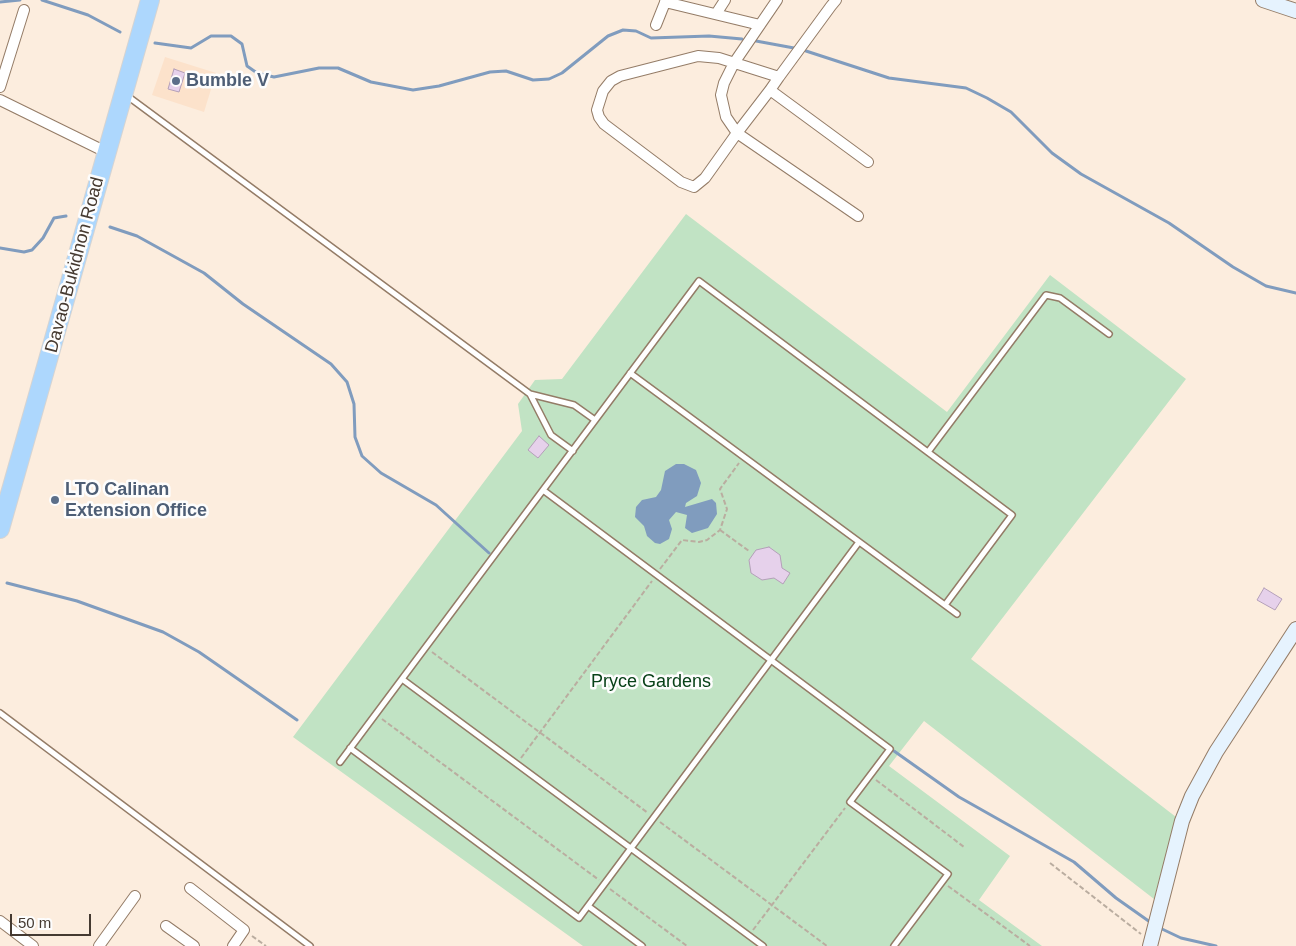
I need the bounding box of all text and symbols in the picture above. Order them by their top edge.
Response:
place label: Bumble V [186,70,269,92]
marker: Bumble V [170,75,182,87]
street label: Davao-Bukidnon Road [41,175,109,355]
place label: LTO Calinan Extension Office [65,479,207,522]
marker: LTO Calinan Extension Office [49,494,61,506]
park label: Pryce Gardens [591,671,711,693]
scale bar [12,904,94,936]
text: 50 m [18,914,51,931]

